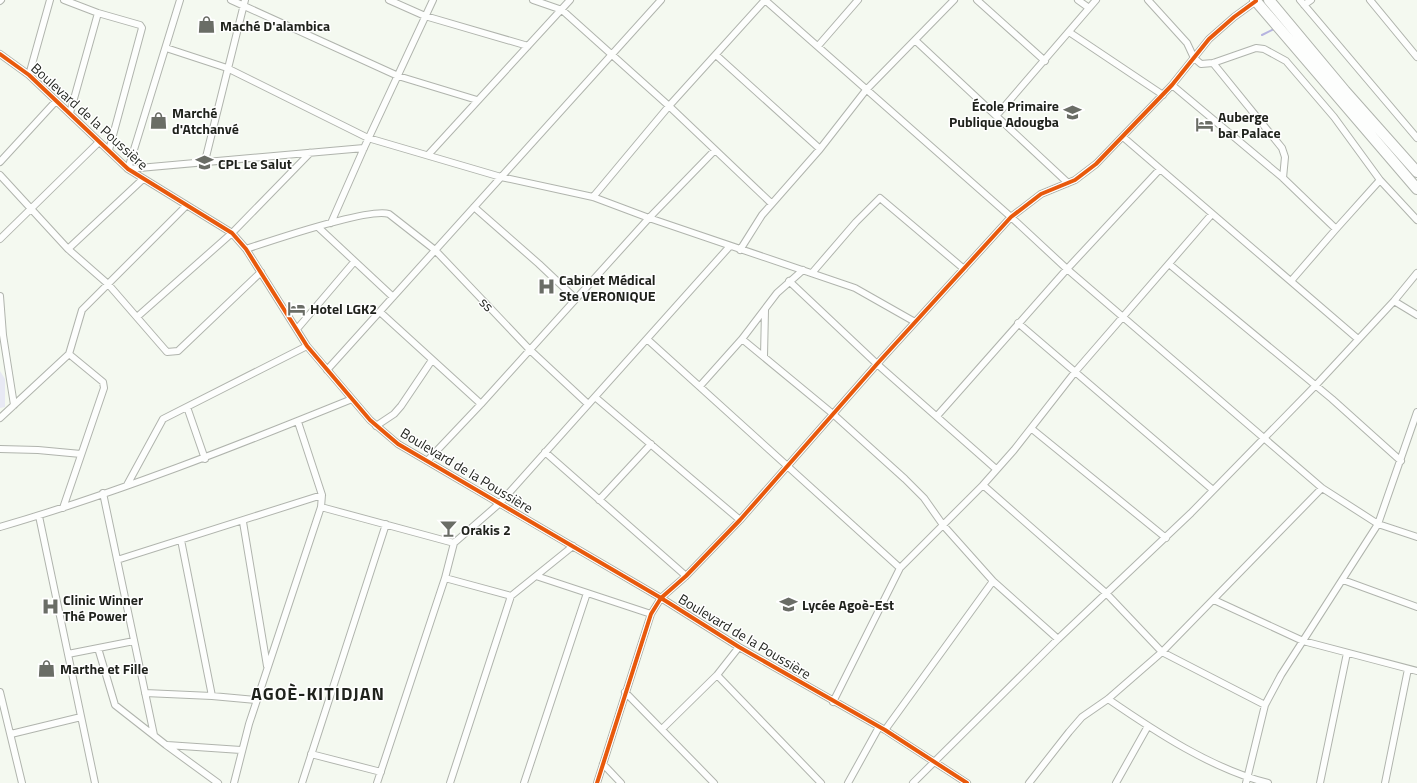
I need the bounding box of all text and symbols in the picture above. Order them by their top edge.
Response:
shop icon: Maché D'alambica [197,15,217,35]
place label: Maché D'alambica [220,15,330,36]
street label: Boulevard de la Poussière [27,58,153,174]
place label: École Primaire Publique Adougba [949,95,1059,132]
place label: Marché d'Atchanvé [172,102,239,139]
school or university icon: École Primaire Publique Adougba [1062,103,1082,123]
place label: Auberge bar Palace [1218,106,1281,143]
shop icon: Marché d'Atchanvé [149,110,169,130]
hotel icon: Auberge bar Palace [1195,114,1215,134]
school or university icon: CPL Le Salut [195,153,215,173]
place label: CPL Le Salut [218,153,292,174]
place label: Cabinet Médical Ste VERONIQUE [559,269,656,306]
hospital icon: Cabinet Médical Ste VERONIQUE [536,277,556,297]
street label: ss [475,292,499,316]
hotel icon: Hotel LGK2 [287,298,307,318]
place label: Hotel LGK2 [310,298,377,319]
street label: Boulevard de la Poussière [397,422,537,518]
bar icon: Orakis 2 [438,519,458,539]
place label: Orakis 2 [461,519,511,540]
street label: Boulevard de la Poussière [675,588,815,684]
place label: Clinic Winner Thé Power [63,589,143,626]
school or university icon: Lycée Agoè-Est [779,594,799,614]
place label: Lycée Agoè-Est [802,594,894,615]
hospital icon: Clinic Winner Thé Power [40,597,60,617]
shop icon: Marthe et Fille [37,658,57,678]
place label: Marthe et Fille [60,658,149,679]
district label: AGOÈ-KITIDJAN [251,680,385,707]

